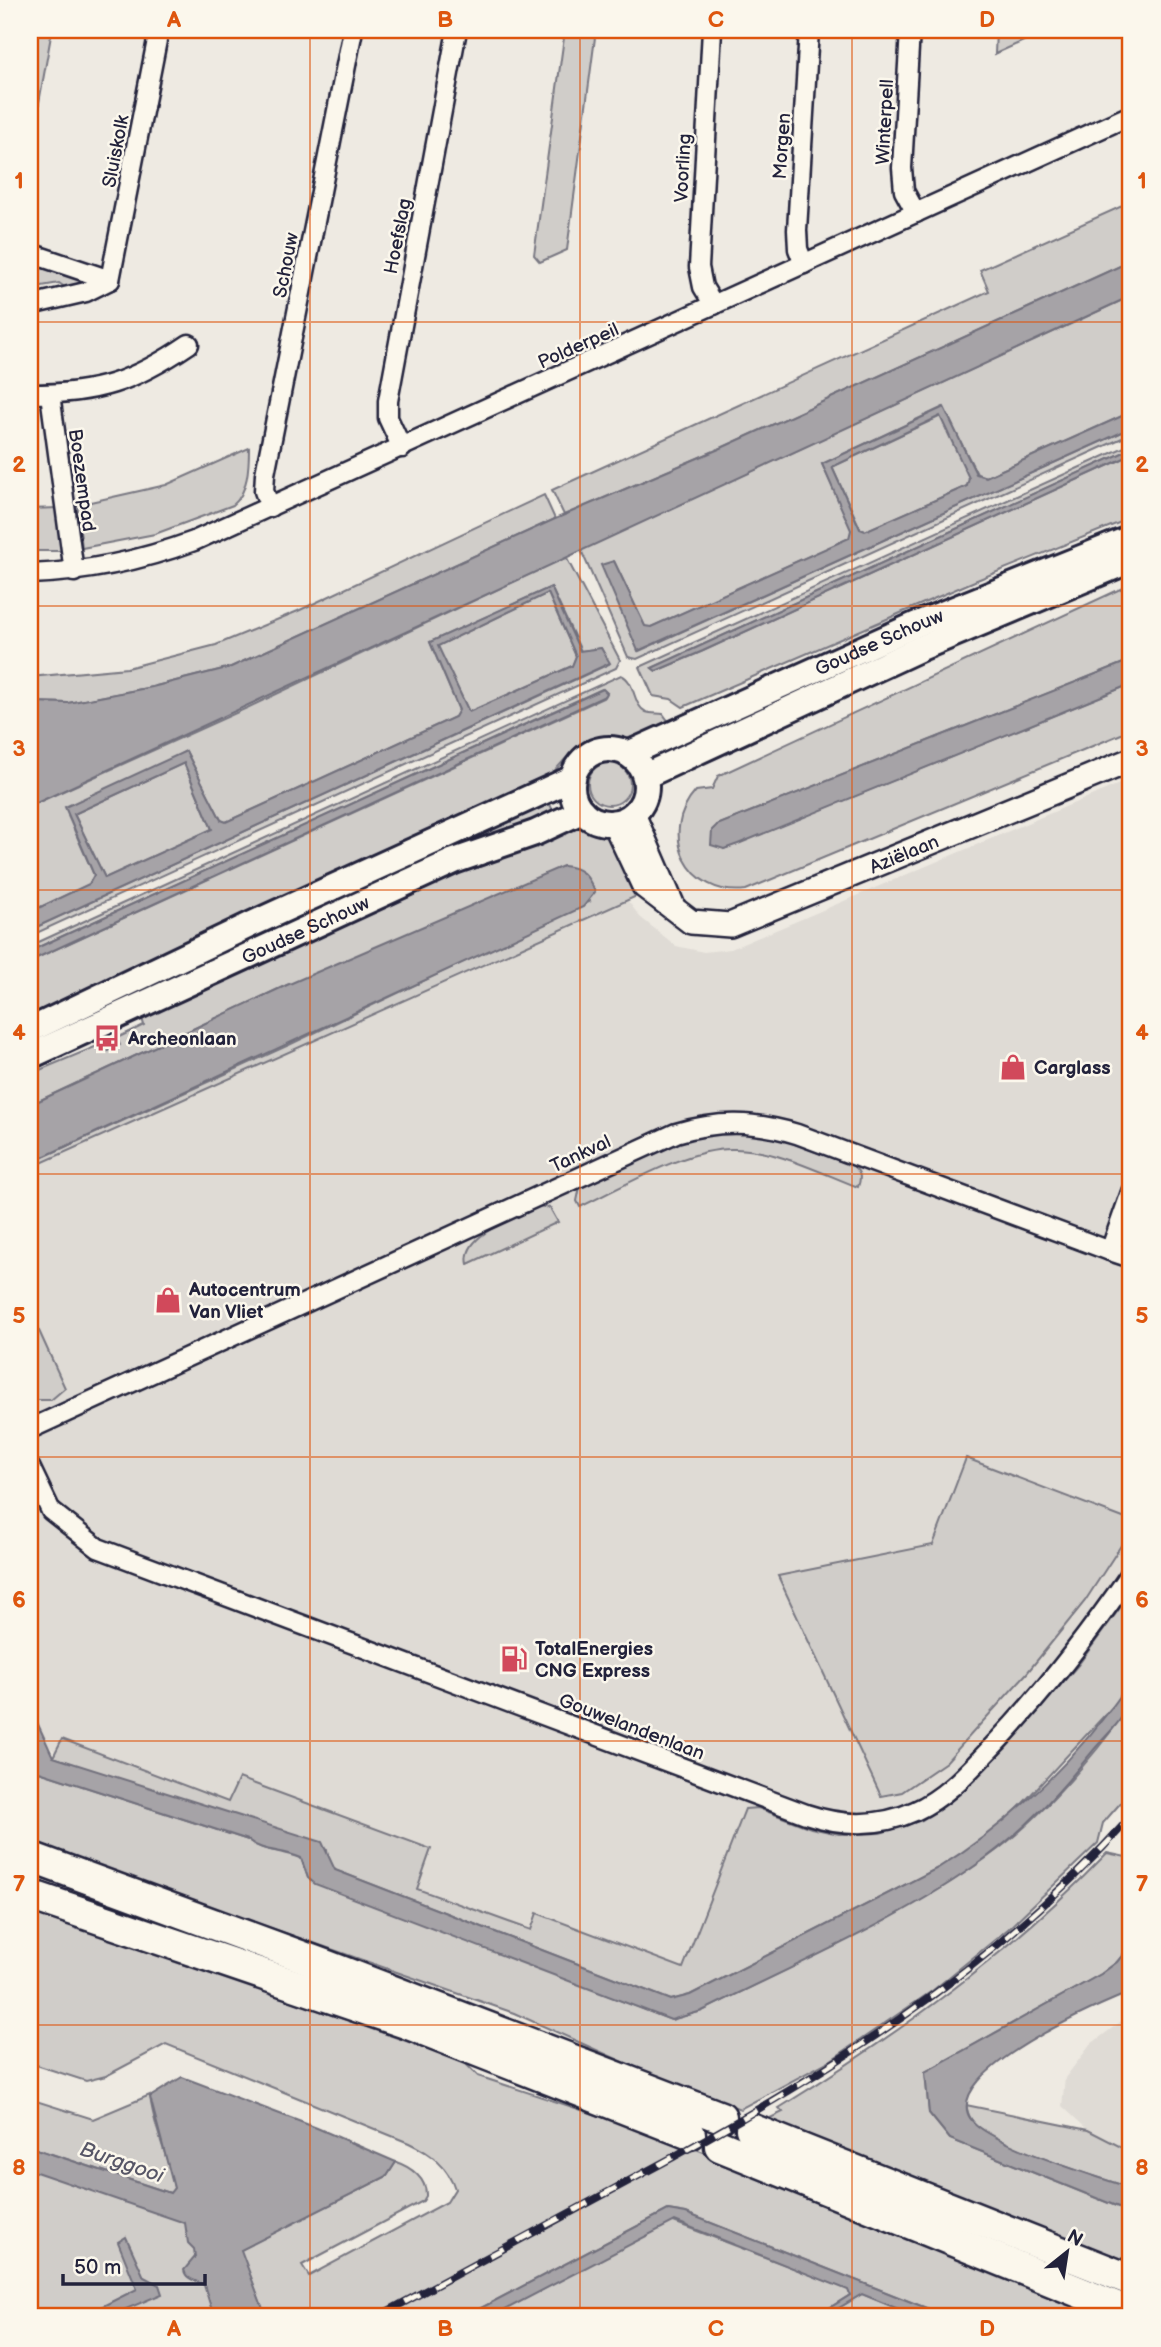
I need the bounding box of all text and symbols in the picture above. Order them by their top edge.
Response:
text: A [166,6,182,34]
text: B [437,6,453,34]
text: C [708,6,724,34]
text: D [979,6,995,34]
street label: Winterpell [872,79,899,165]
street label: Sluiskolk [98,112,135,190]
street label: Morgen [769,112,796,180]
street label: Voorling [670,133,697,203]
text: 1 [14,167,24,195]
text: 1 [1137,167,1147,195]
street label: Hoefslag [380,197,417,276]
street label: Schouw [269,230,304,300]
street label: Polderpeil [535,318,623,374]
street label: Boezempad [63,427,100,533]
text: 2 [12,451,26,479]
text: 2 [1135,451,1149,479]
street label: Goudse Schouw [812,605,947,681]
text: 3 [12,735,26,763]
text: 3 [1135,735,1149,763]
street label: Aziëlaan [866,830,943,879]
street label: Goudse Schouw [238,891,374,970]
text: 4 [12,1019,26,1047]
text: 4 [1135,1019,1149,1047]
bus stop icon: Archeonlaan [92,1023,122,1053]
place label: Archeonlaan [127,1028,237,1051]
shop icon: Carglass [998,1052,1028,1082]
place label: Carglass [1034,1057,1111,1080]
street label: Tankval [547,1130,615,1178]
place label: Autocentrum Van Vliet [188,1279,301,1324]
shop icon: Autocentrum Van Vliet [153,1285,183,1315]
text: 5 [12,1302,26,1330]
text: 5 [1135,1302,1149,1330]
text: 6 [12,1586,26,1614]
text: 6 [1135,1586,1149,1614]
place label: TotalEnergies CNG Express [535,1638,653,1683]
fuel station icon: TotalEnergies CNG Express [499,1644,529,1674]
street label: Gouwelandenlaan [555,1689,708,1766]
text: 7 [13,1870,26,1898]
text: 7 [1136,1870,1149,1898]
water label: Burggooi [77,2137,168,2189]
text: 8 [12,2154,26,2182]
text: 8 [1135,2154,1149,2182]
north arrow [1032,2218,1102,2288]
text: N [1063,2225,1087,2252]
scale bar [63,2242,205,2286]
text: 50 m [74,2255,121,2280]
text: A [166,2315,182,2343]
text: B [437,2315,453,2343]
text: C [708,2315,724,2343]
text: D [979,2315,995,2343]

